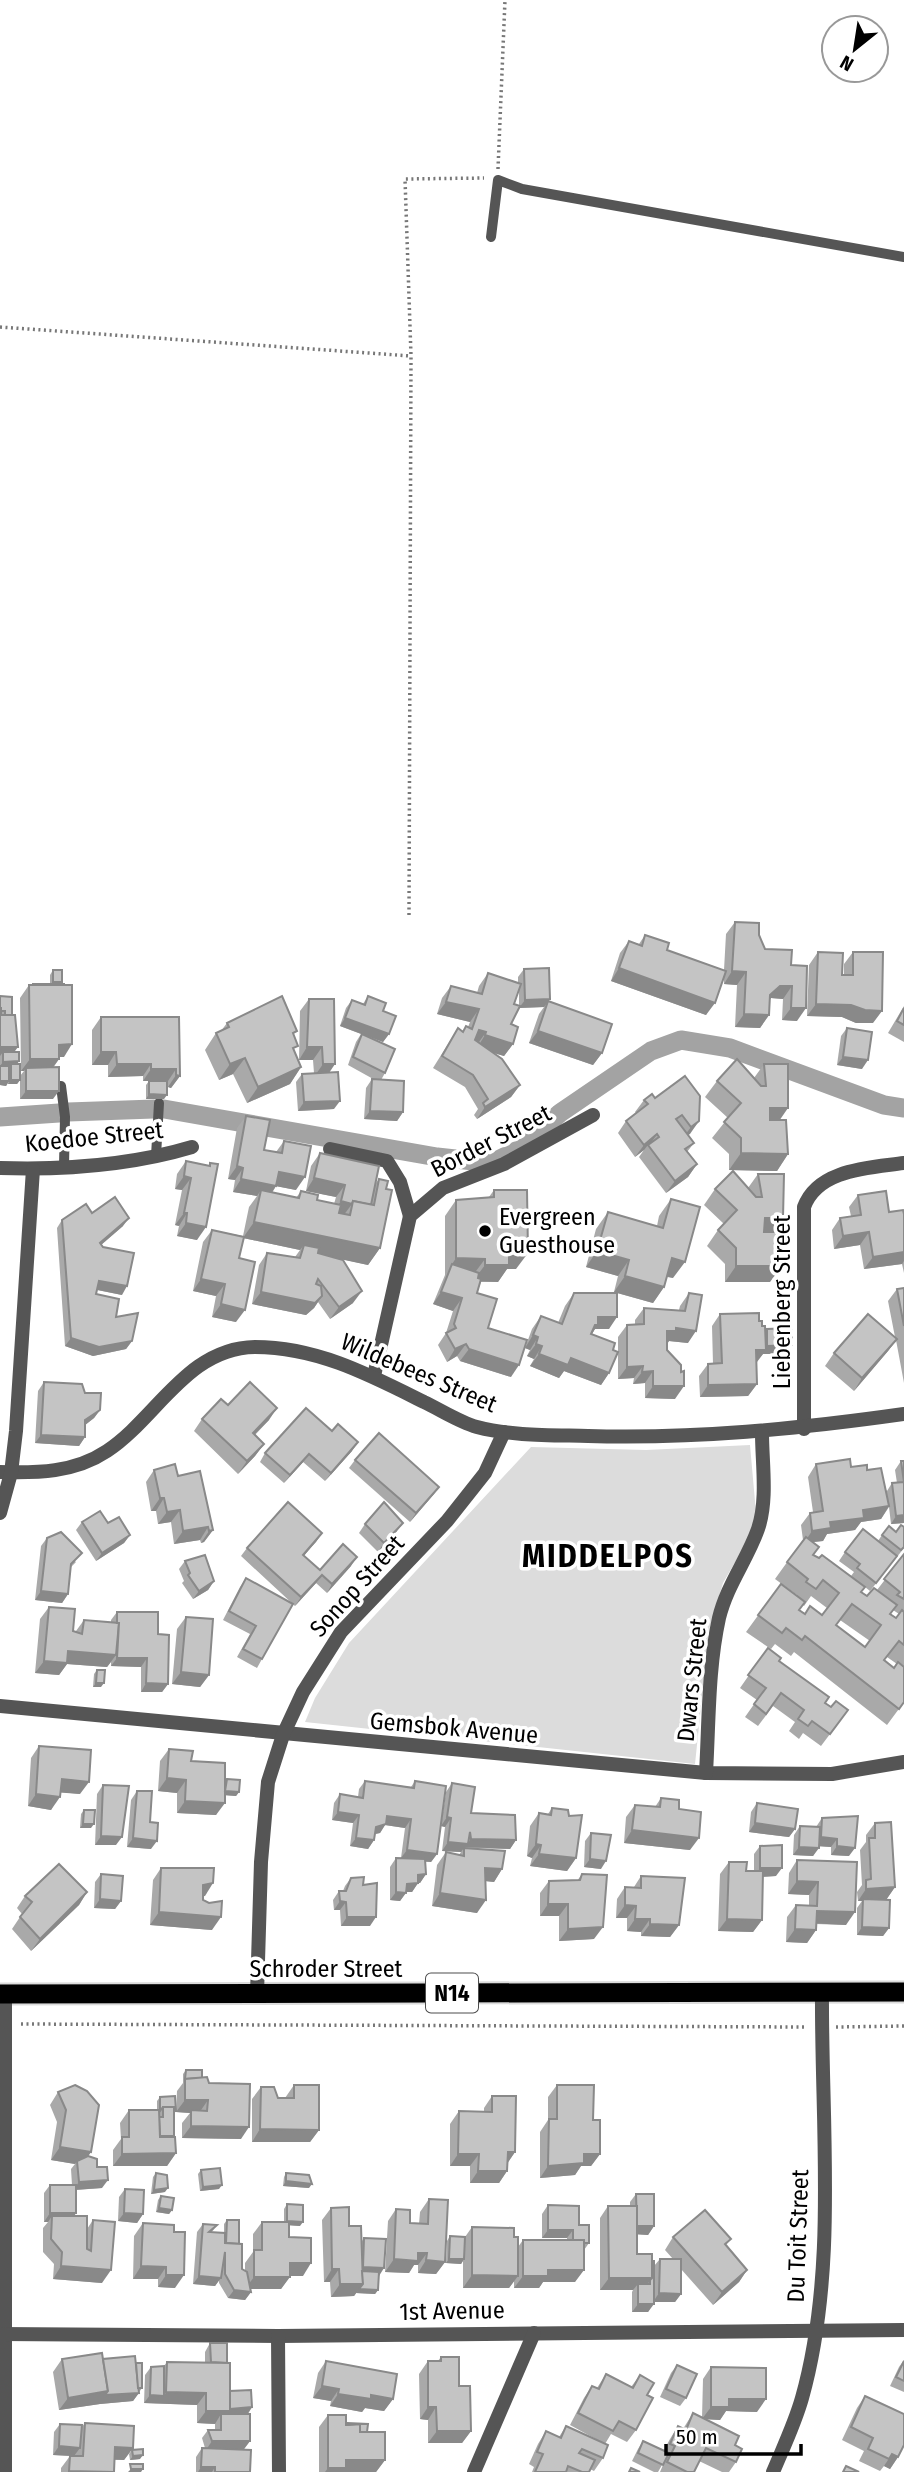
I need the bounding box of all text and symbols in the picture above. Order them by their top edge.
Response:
north arrow [820,14,890,84]
text: N [836,50,857,76]
street label: Border Street [426,1099,556,1183]
street label: Koedoe Street [23,1116,165,1158]
place label: Evergreen Guesthouse [499,1203,615,1259]
street label: Liebenberg Street [768,1215,796,1389]
marker: Evergreen Guesthouse [477,1223,493,1239]
street label: Wildebees Street [337,1328,501,1418]
street label: Sonop Street [304,1529,410,1643]
district label: MIDDELPOS [522,1537,694,1575]
street label: Dwars Street [672,1617,712,1743]
street label: Gemsbok Avenue [369,1707,539,1749]
street label: Schroder Street [250,1955,403,1983]
road number: N14 [426,1974,478,2012]
street label: Du Toit Street [782,2169,814,2303]
street label: 1st Avenue [399,2296,505,2326]
scale bar [666,2412,801,2456]
text: 50 m [676,2424,718,2450]

